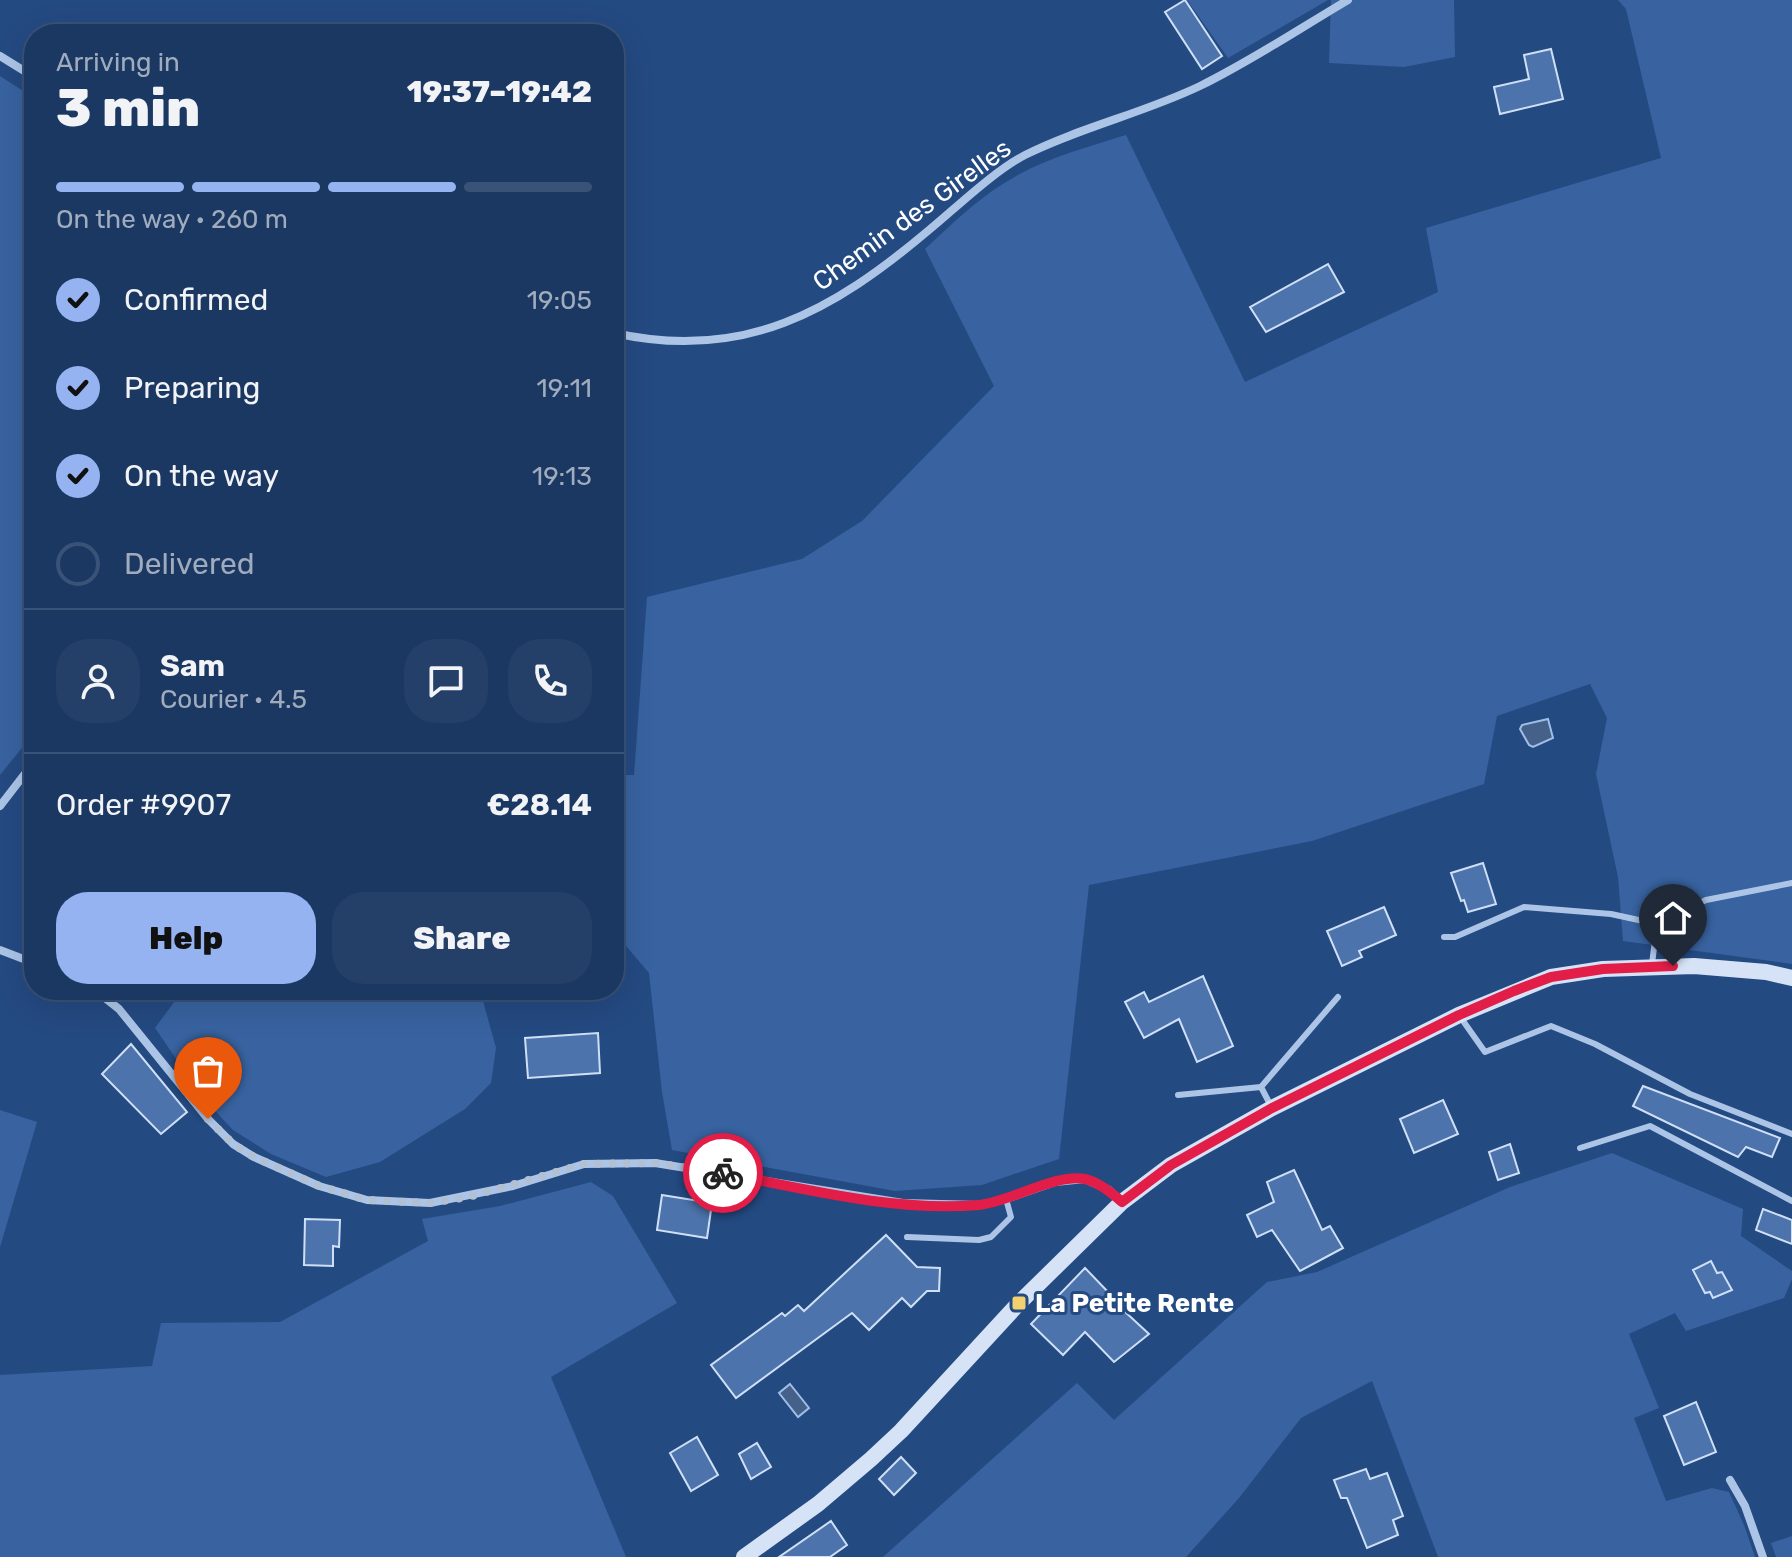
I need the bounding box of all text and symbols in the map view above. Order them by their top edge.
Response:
text: Arriving in [56,47,180,78]
text: 19:37–19:42 [407,74,592,110]
text: 3 min [56,77,200,139]
street label: Chemin des Girelles [807,133,1017,297]
text: On the way · 260 m [56,204,288,235]
icon: check [56,278,100,322]
text: Confirmed [124,282,268,318]
text: 19:05 [527,285,592,316]
icon: check [56,366,100,410]
text: Preparing [124,370,260,406]
text: 19:11 [537,373,592,404]
icon: check [56,454,100,498]
text: On the way [124,458,279,494]
text: 19:13 [532,461,592,492]
text: Delivered [124,546,255,582]
button: person [56,639,140,723]
button: chat [404,639,488,723]
button: phone [508,639,592,723]
text: Sam [160,648,225,684]
text: Courier · 4.5 [160,684,307,715]
text: Order #9907 [56,787,231,823]
text: €28.14 [487,787,592,823]
pin [1639,884,1707,966]
button: Help [56,892,316,984]
button: Share [332,892,592,984]
icon: home [1651,896,1695,940]
pin [174,1037,242,1119]
icon: bag [186,1049,230,1093]
courier [683,1133,763,1213]
icon: bike [701,1151,745,1195]
place label: La Petite Rente [1035,1288,1234,1319]
marker: La Petite Rente [1010,1294,1028,1312]

